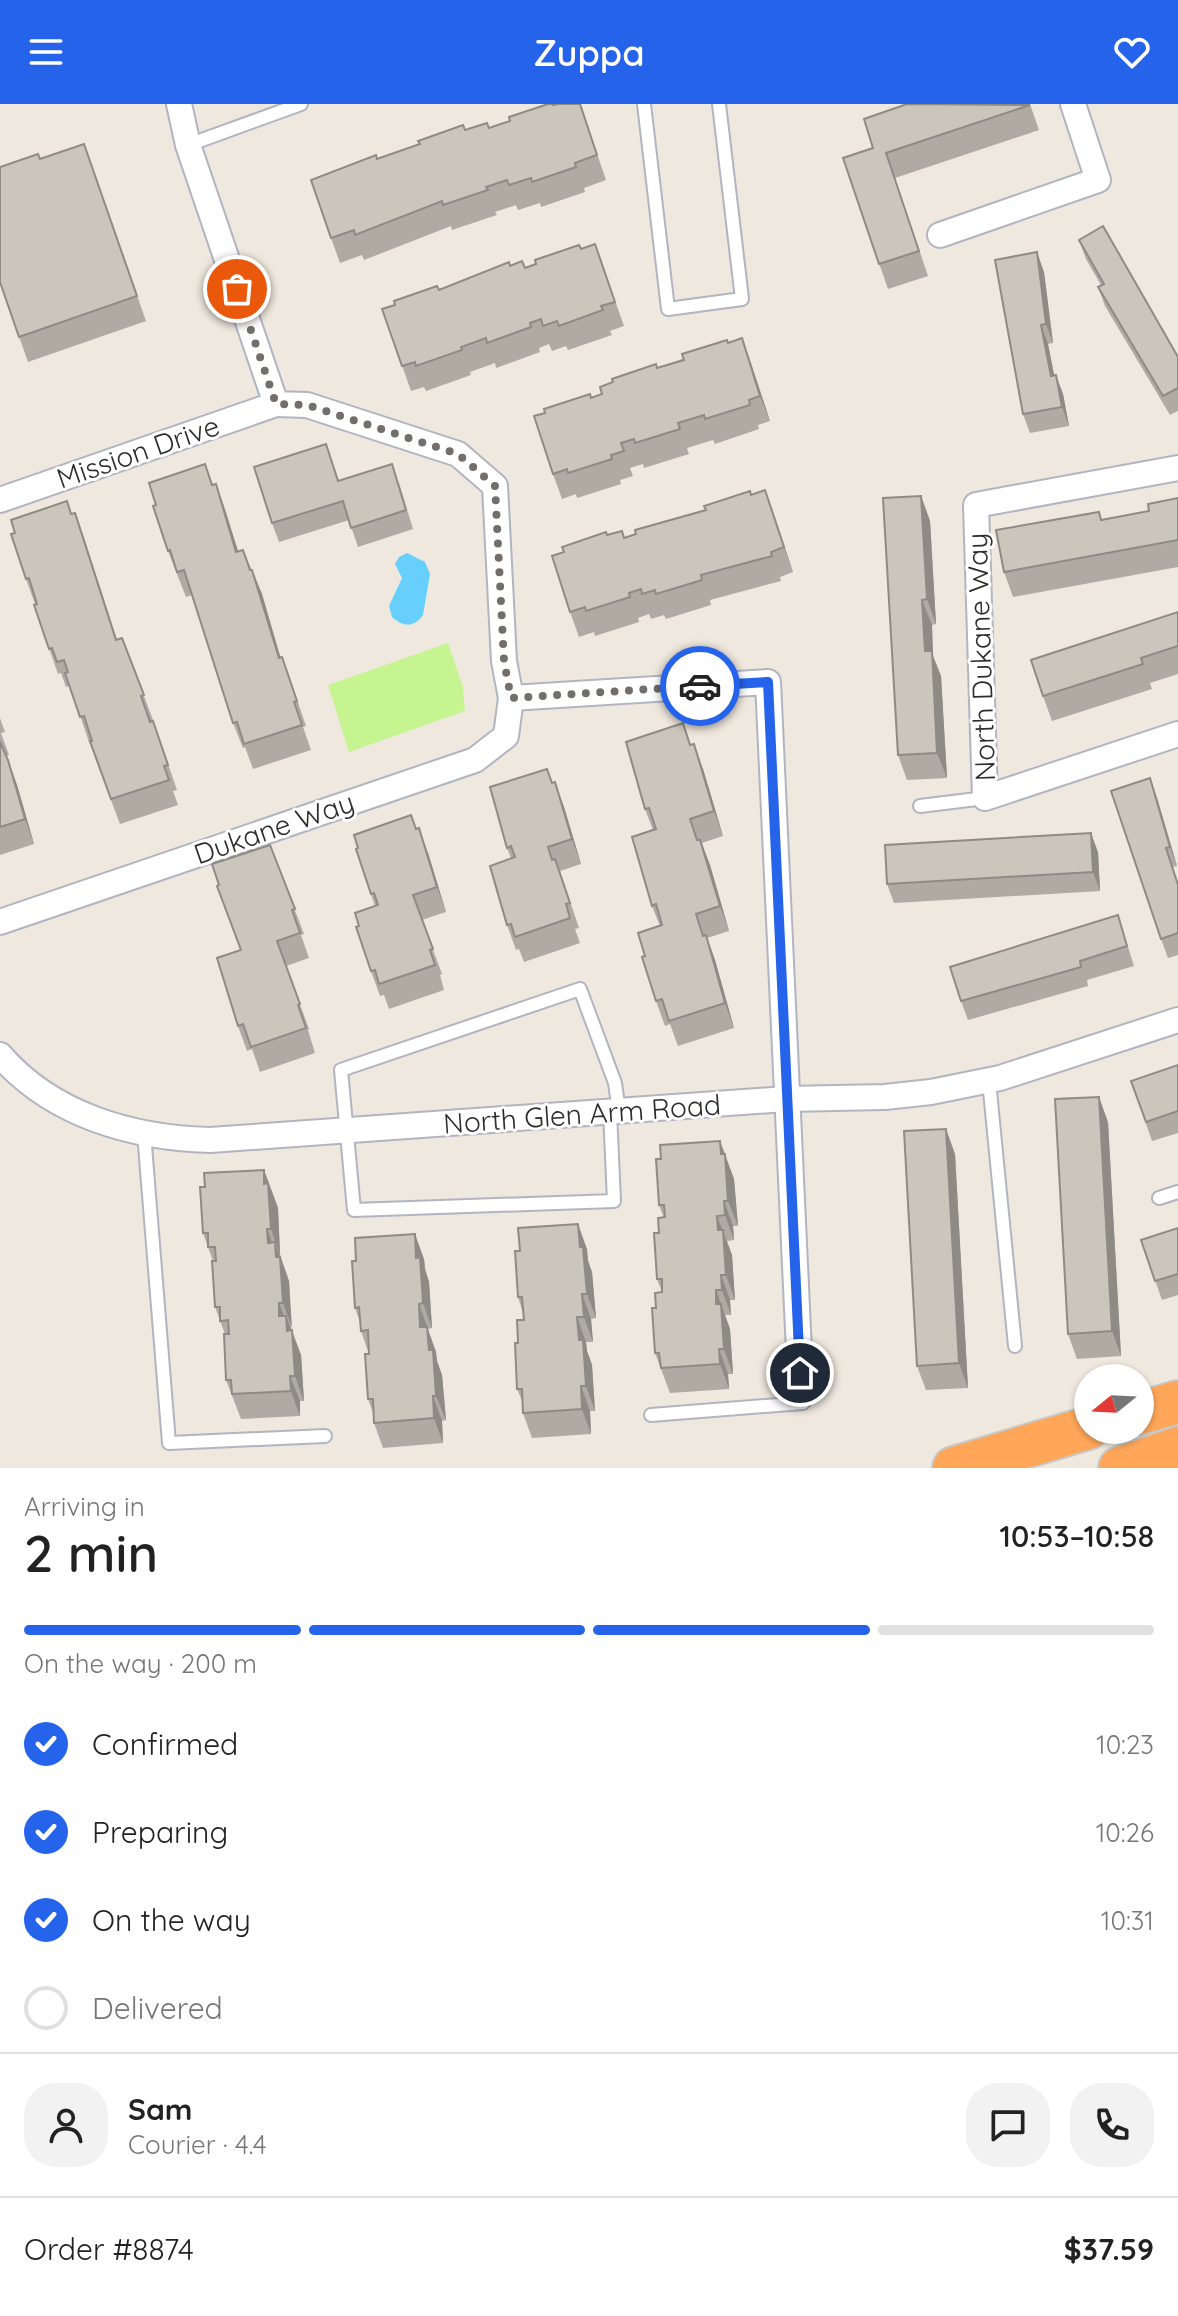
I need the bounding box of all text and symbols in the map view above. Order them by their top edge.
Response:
icon: menu [24,30,68,74]
text: Zuppa [533,30,645,75]
icon: heart [1110,30,1154,74]
pin [203,255,271,323]
icon: bag [215,267,259,311]
street label: Mission Drive [52,407,224,496]
street label: North Dukane Way [959,532,1002,782]
courier [660,646,740,726]
icon: car [678,664,722,708]
street label: Dukane Way [189,784,359,871]
street label: North Glen Arm Road [442,1086,722,1141]
pin [766,1339,834,1407]
icon: home [778,1351,822,1395]
north arrow [1074,1364,1154,1444]
map controls [1074,1364,1154,1444]
text: Arriving in [24,1490,145,1523]
text: 10:53–10:58 [999,1517,1154,1555]
text: 2 min [24,1520,158,1585]
text: On the way · 200 m [24,1647,257,1680]
icon: check [24,1722,68,1766]
text: Confirmed [92,1725,238,1763]
text: 10:23 [1096,1728,1154,1761]
icon: check [24,1810,68,1854]
text: Preparing [92,1813,228,1851]
text: 10:26 [1096,1816,1154,1849]
icon: check [24,1898,68,1942]
text: On the way [92,1901,251,1939]
text: 10:31 [1101,1904,1154,1937]
text: Delivered [92,1989,223,2027]
button: person [24,2083,108,2167]
button: chat [966,2083,1050,2167]
button: phone [1070,2083,1154,2167]
text: Sam [128,2090,192,2128]
text: Courier · 4.4 [128,2128,266,2161]
text: Order #8874 [24,2230,194,2268]
text: $37.59 [1064,2230,1154,2268]

